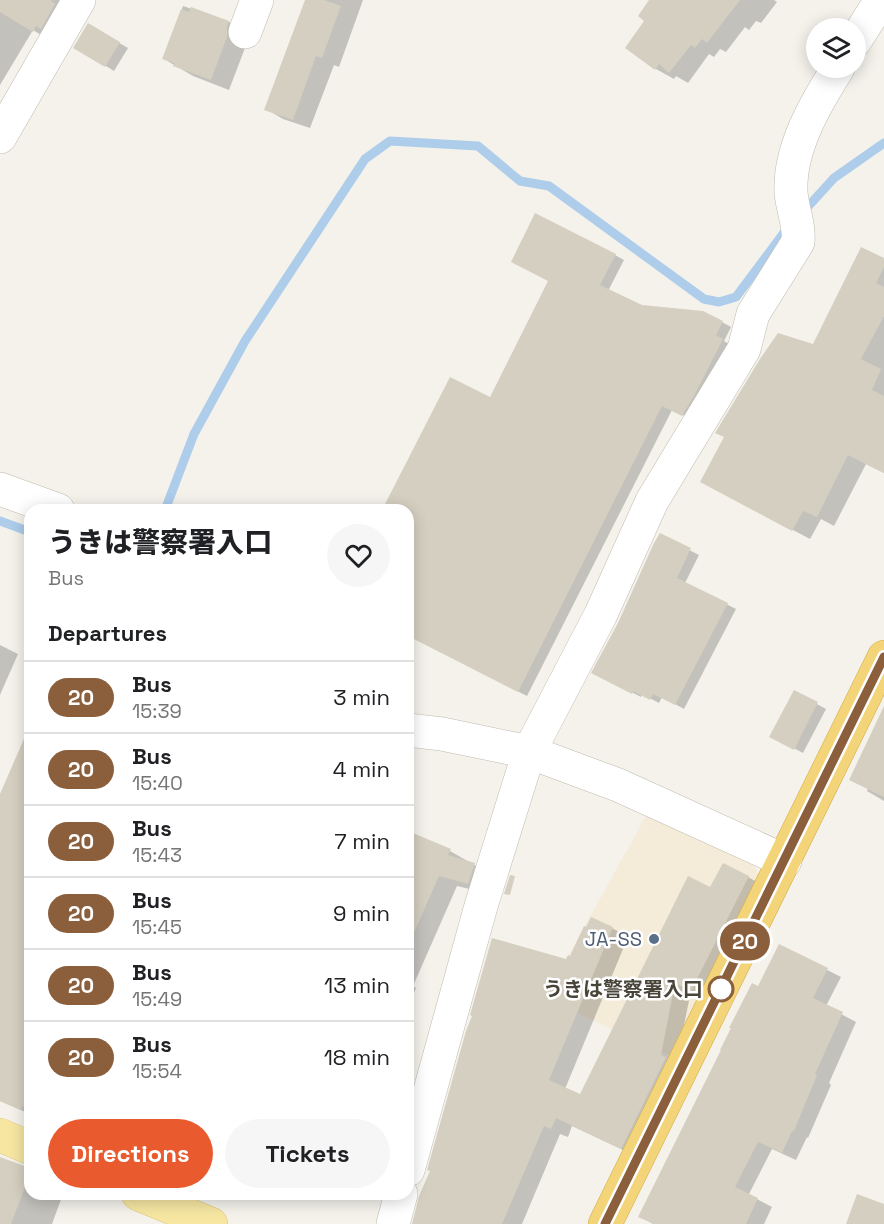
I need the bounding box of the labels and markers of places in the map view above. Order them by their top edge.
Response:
place label: JA-SS [585,926,642,952]
marker: JA-SS [647,932,661,946]
place label: うきは警察署入口 [543,976,703,1002]
marker: うきは警察署入口 [708,976,734,1002]

